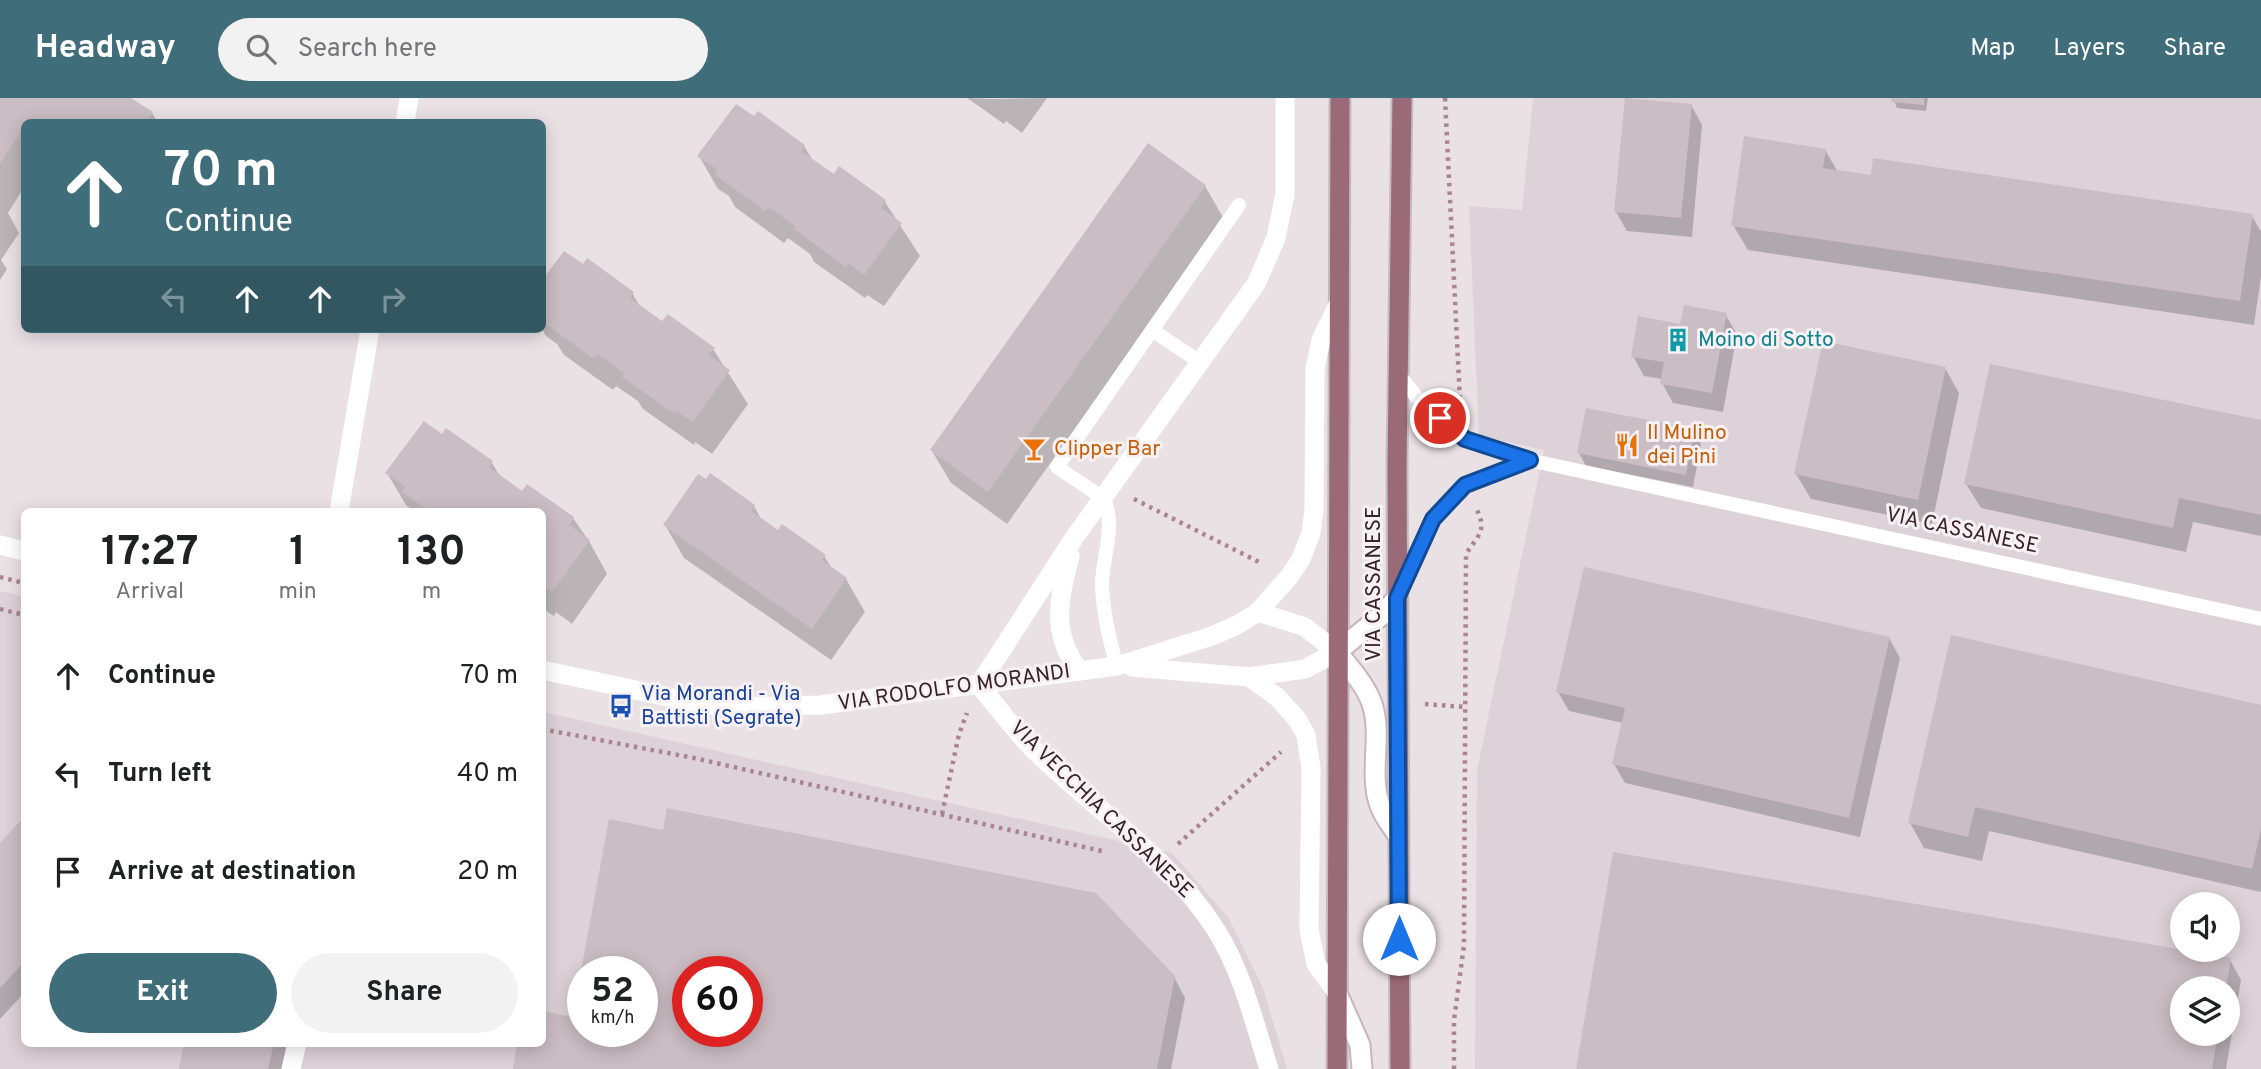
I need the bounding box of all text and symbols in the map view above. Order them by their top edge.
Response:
search box [218,18,708,81]
text: Headway [35,28,176,70]
icon: search [242,30,280,68]
text: Search here [298,33,437,66]
text: Map [1970,34,2015,64]
text: Layers [2053,34,2125,64]
text: Share [2163,34,2226,64]
text: 70 m [164,142,278,204]
icon: ahead [49,147,140,238]
text: Continue [164,203,293,243]
icon: left [155,280,193,318]
icon: ahead [228,280,266,318]
icon: ahead [301,280,339,318]
icon: right [374,280,412,318]
building icon: Moino di Sotto [1664,326,1692,354]
place label: Moino di Sotto [1698,327,1834,354]
pin [1410,388,1470,448]
icon: arrive [1421,399,1459,437]
place label: Il Mulino dei Pini [1647,420,1727,471]
restaurant icon: Il Mulino dei Pini [1613,431,1641,459]
bar icon: Clipper Bar [1020,435,1048,463]
place label: Clipper Bar [1054,436,1160,463]
street label: VIA CASSANESE [1883,502,2041,560]
street label: VIA CASSANESE [1361,506,1388,662]
text: 17:27 [101,527,198,580]
text: 1 [289,527,306,580]
text: 130 [397,527,466,580]
text: Arrival [115,578,184,607]
text: min [279,578,317,607]
text: m [422,578,441,607]
icon: ahead [49,657,87,695]
street label: VIA RODOLFO MORANDI [836,658,1072,718]
text: Continue [108,660,216,693]
text: 70 m [460,660,518,693]
place label: Via Morandi - Via Battisti (Segrate) [641,681,801,732]
bus stop icon: Via Morandi - Via Battisti (Segrate) [607,692,635,720]
street label: VIA VECCHIA CASSANESE [1004,715,1198,905]
icon: left [49,755,87,793]
text: Turn left [108,758,212,791]
text: 40 m [457,758,518,791]
icon: arrive [49,853,87,891]
text: Arrive at destination [108,856,356,889]
text: 20 m [457,856,518,889]
map controls [2170,892,2240,1046]
button: sound [2170,892,2240,962]
position arrow [1362,902,1436,976]
button: Exit [49,953,277,1033]
button: Share [291,953,518,1033]
speed limit sign: 60 [672,956,763,1047]
text: 52 [591,970,634,1014]
button: layers [2170,976,2240,1046]
text: km/h [591,1007,634,1030]

